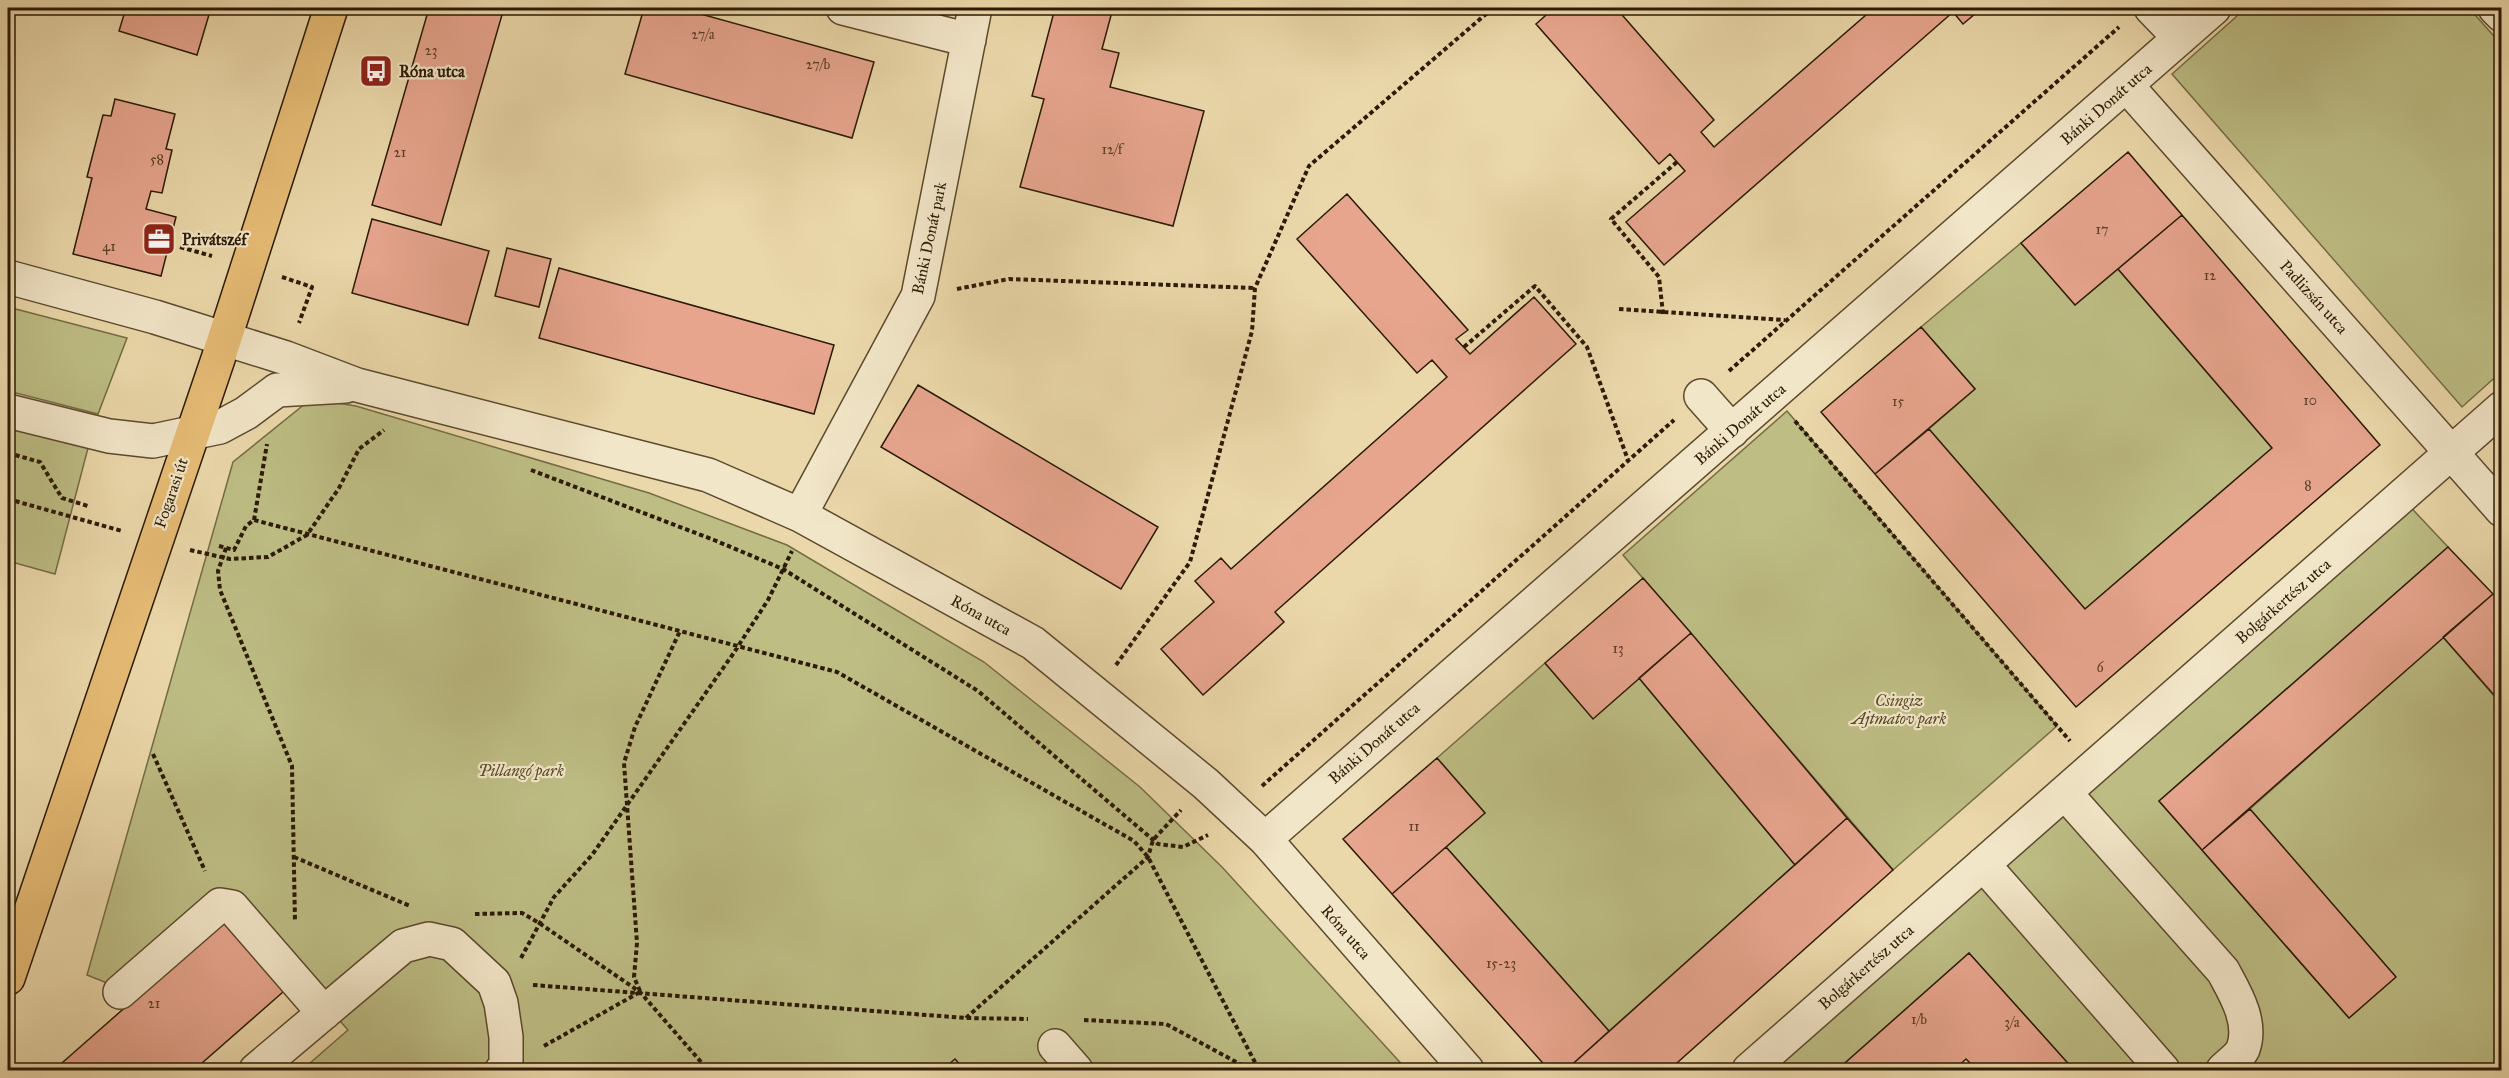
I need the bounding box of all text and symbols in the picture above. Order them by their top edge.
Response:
house number: 27/a [691,26,715,43]
house number: 23 [425,42,437,59]
bus stop icon: Róna utca [358,53,394,89]
house number: 27/b [806,56,830,73]
street label: Bánki Donát utca [2057,59,2156,149]
place label: Róna utca [399,62,466,81]
house number: 12/f [1102,141,1125,158]
house number: 21 [394,144,407,161]
house number: 58 [150,151,164,168]
street label: Bánki Donát park [908,179,950,296]
office icon: Privátszéf [141,221,177,257]
house number: 17 [2095,221,2109,238]
place label: Privátszéf [182,230,249,249]
house number: 41 [102,238,116,255]
street label: Padlizsán utca [2276,256,2352,338]
house number: 12 [2204,267,2216,284]
street label: Bánki Donát utca [1691,379,1790,469]
house number: 10 [2303,392,2317,409]
house number: 15 [1892,393,1904,410]
street label: Fogarasi út [150,455,193,531]
house number: 8 [2304,477,2312,494]
street label: Bolgárkertész utca [2232,554,2335,648]
street label: Róna utca [948,591,1015,639]
house number: 13 [1612,640,1624,657]
house number: 6 [2096,659,2104,676]
park label: Csingiz Ajtmatov park [1850,691,1946,729]
street label: Bánki Donát utca [1325,698,1424,788]
park label: Pillangó park [478,761,564,781]
house number: 11 [1408,818,1420,835]
street label: Róna utca [1317,901,1375,963]
street label: Bolgárkertész utca [1815,920,1918,1014]
house number: 15-23 [1486,955,1516,972]
house number: 21 [148,995,161,1012]
house number: 1/b [1911,1011,1927,1028]
house number: 3/a [2004,1014,2020,1031]

